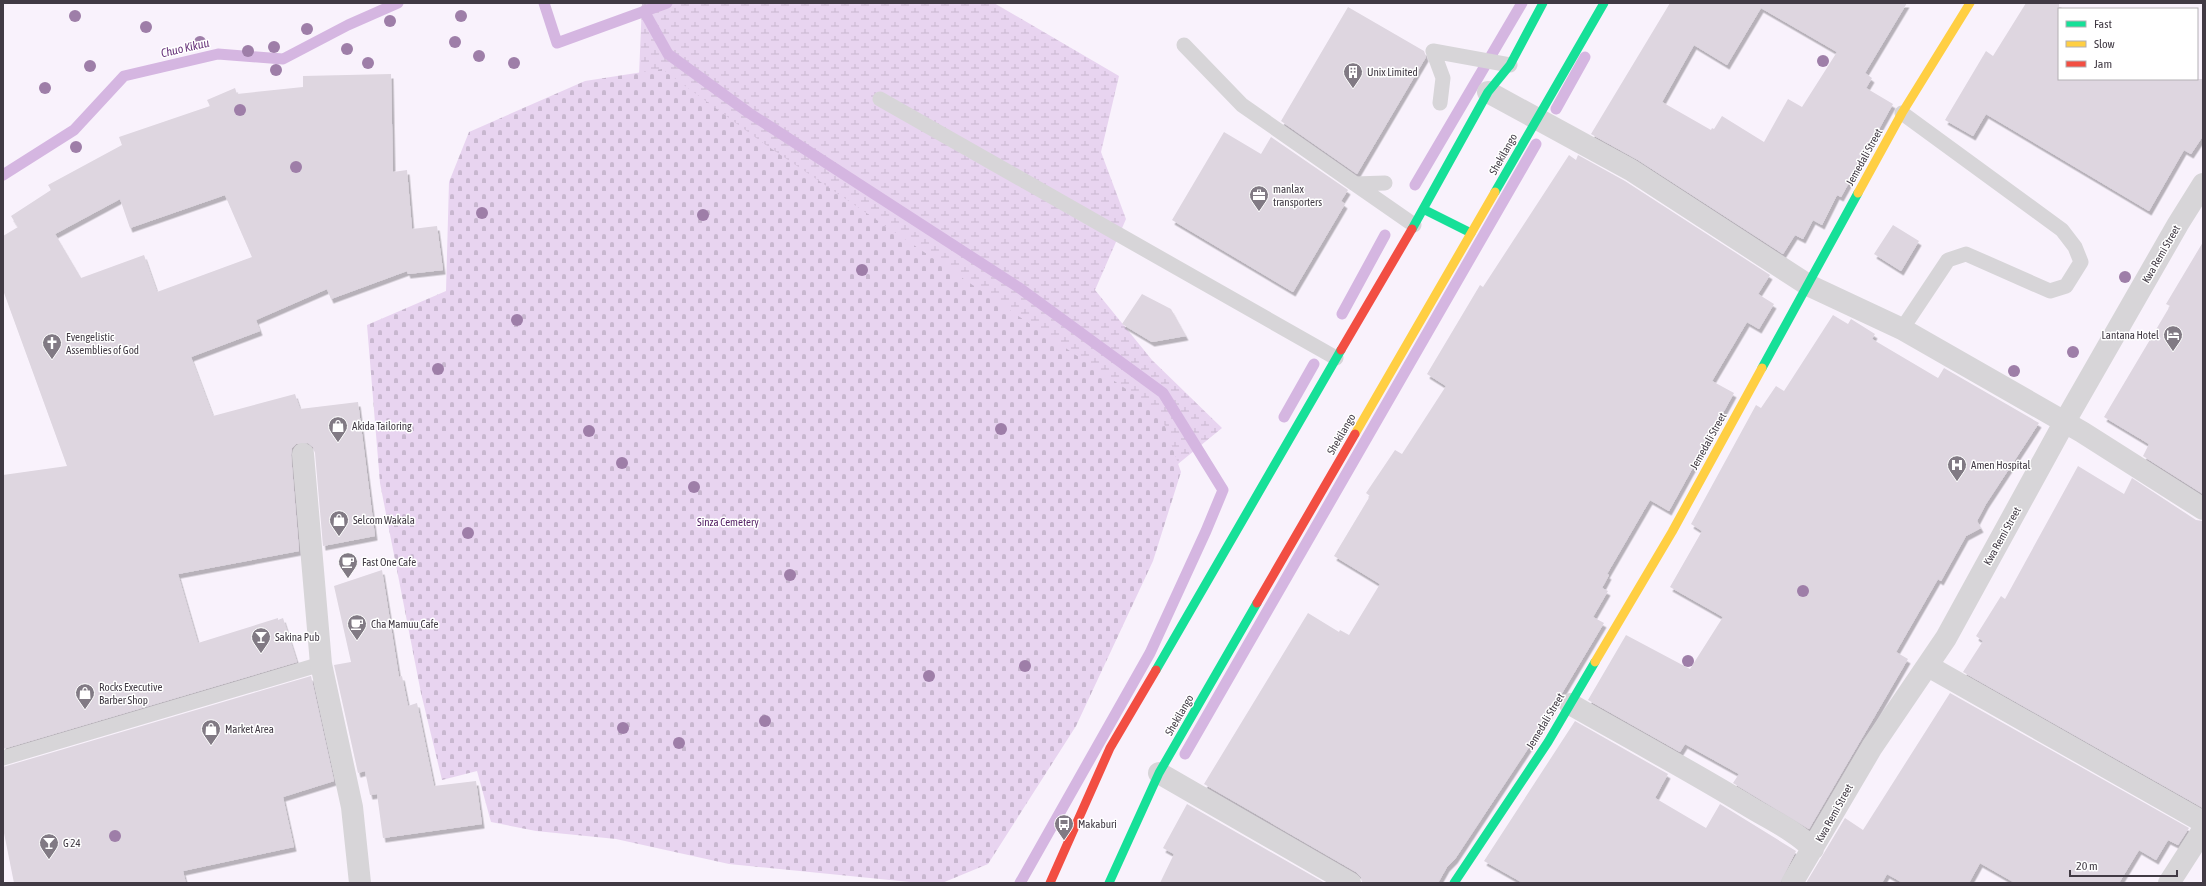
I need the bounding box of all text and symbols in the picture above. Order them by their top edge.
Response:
legend [2058,8,2198,80]
text: Fast [2094,17,2112,31]
water label: Chuo Kikuu [159,36,211,60]
text: Slow [2094,37,2115,51]
text: Jam [2094,57,2112,71]
building icon: Unix Limited [1342,61,1364,89]
place label: Unix Limited [1367,66,1418,78]
street label: Jemedali Street [1844,127,1884,187]
street label: Shekilango [1487,131,1519,177]
place label: manlax transporters [1273,183,1322,208]
office icon: manlax transporters [1248,184,1270,212]
street label: Kwa Remi Street [2140,223,2182,285]
hotel icon: Lantana Hotel [2162,324,2184,352]
place label: Lantana Hotel [2102,329,2159,341]
place label: Evengelistic Assemblies of God [66,331,139,356]
church icon: Evengelistic Assemblies of God [41,332,63,360]
street label: Shekilango [1325,411,1357,457]
street label: Jemedali Street [1688,411,1728,471]
shop icon: Akida Tailoring [327,415,349,443]
place label: Akida Tailoring [352,420,412,432]
hospital icon: Amen Hospital [1946,454,1968,482]
place label: Amen Hospital [1971,459,2031,471]
street label: Kwa Remi Street [1981,505,2023,567]
shop icon: Selcom Wakala [328,509,350,537]
place label: Selcom Wakala [353,514,415,526]
park label: Sinza Cemetery [697,516,759,528]
cafe icon: Fast One Cafe [337,551,359,579]
place label: Fast One Cafe [362,556,416,568]
cafe icon: Cha Mamuu Cafe [346,613,368,641]
place label: Cha Mamuu Cafe [371,618,439,630]
bar icon: Sakina Pub [250,626,272,654]
place label: Sakina Pub [275,631,320,643]
place label: Rocks Executive Barber Shop [99,681,162,706]
shop icon: Rocks Executive Barber Shop [74,682,96,710]
street label: Jemedali Street [1524,691,1566,751]
street label: Shekilango [1163,692,1195,738]
shop icon: Market Area [200,718,222,746]
place label: Market Area [225,723,274,735]
street label: Kwa Remi Street [1813,782,1855,844]
bus stop icon: Makaburi [1053,813,1075,841]
place label: Makaburi [1078,818,1117,830]
bar icon: G 24 [38,832,60,860]
place label: G 24 [63,837,81,849]
scale bar [2070,852,2177,878]
text: 20 m [2076,859,2098,873]

